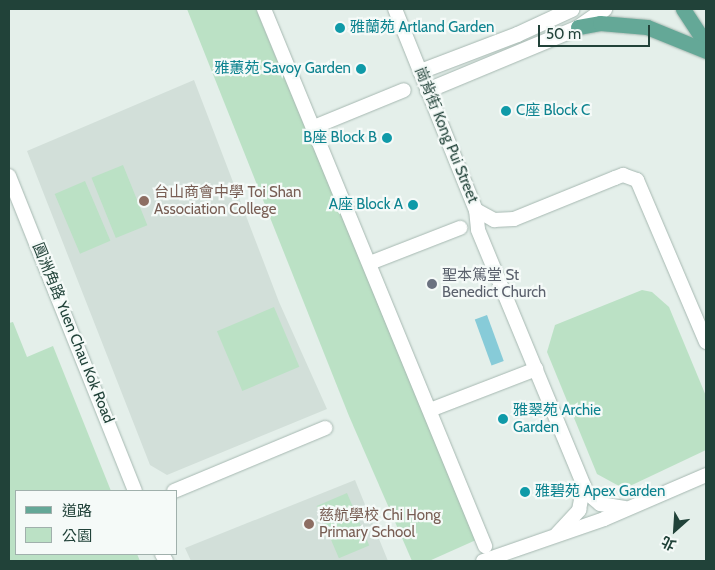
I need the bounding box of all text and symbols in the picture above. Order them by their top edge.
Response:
scale bar [540,15,652,47]
place label: 雅蘭苑 Artland Garden [350,19,494,37]
marker: 雅蘭苑 Artland Garden [334,22,346,34]
text: 50 m [546,25,581,43]
place label: 雅蕙苑 Savoy Garden [214,60,351,78]
marker: 雅蕙苑 Savoy Garden [355,63,367,75]
street label: 崗背街 Kong Pui Street [410,64,482,206]
place label: C座 Block C [516,102,590,120]
marker: C座 Block C [500,105,512,117]
place label: B座 Block B [303,129,377,147]
marker: B座 Block B [381,132,393,144]
place label: 台山商會中學 Toi Shan Association College [154,183,301,218]
marker: 台山商會中學 Toi Shan Association College [138,195,150,207]
place label: A座 Block A [329,196,403,214]
marker: A座 Block A [407,199,419,211]
street label: 圓洲角路 Yuen Chau Kok Road [29,240,117,426]
place label: 聖本篤堂 St Benedict Church [442,266,546,301]
marker: 聖本篤堂 St Benedict Church [426,278,438,290]
place label: 雅翠苑 Archie Garden [513,401,601,436]
marker: 雅翠苑 Archie Garden [497,413,509,425]
place label: 雅碧苑 Apex Garden [535,483,665,501]
marker: 雅碧苑 Apex Garden [519,486,531,498]
legend [15,490,178,555]
text: 道路 [62,502,92,520]
north arrow [650,505,700,555]
place label: 慈航學校 Chi Hong Primary School [319,506,441,541]
marker: 慈航學校 Chi Hong Primary School [303,518,315,530]
text: 公園 [62,527,92,545]
text: 北 [658,532,679,555]

